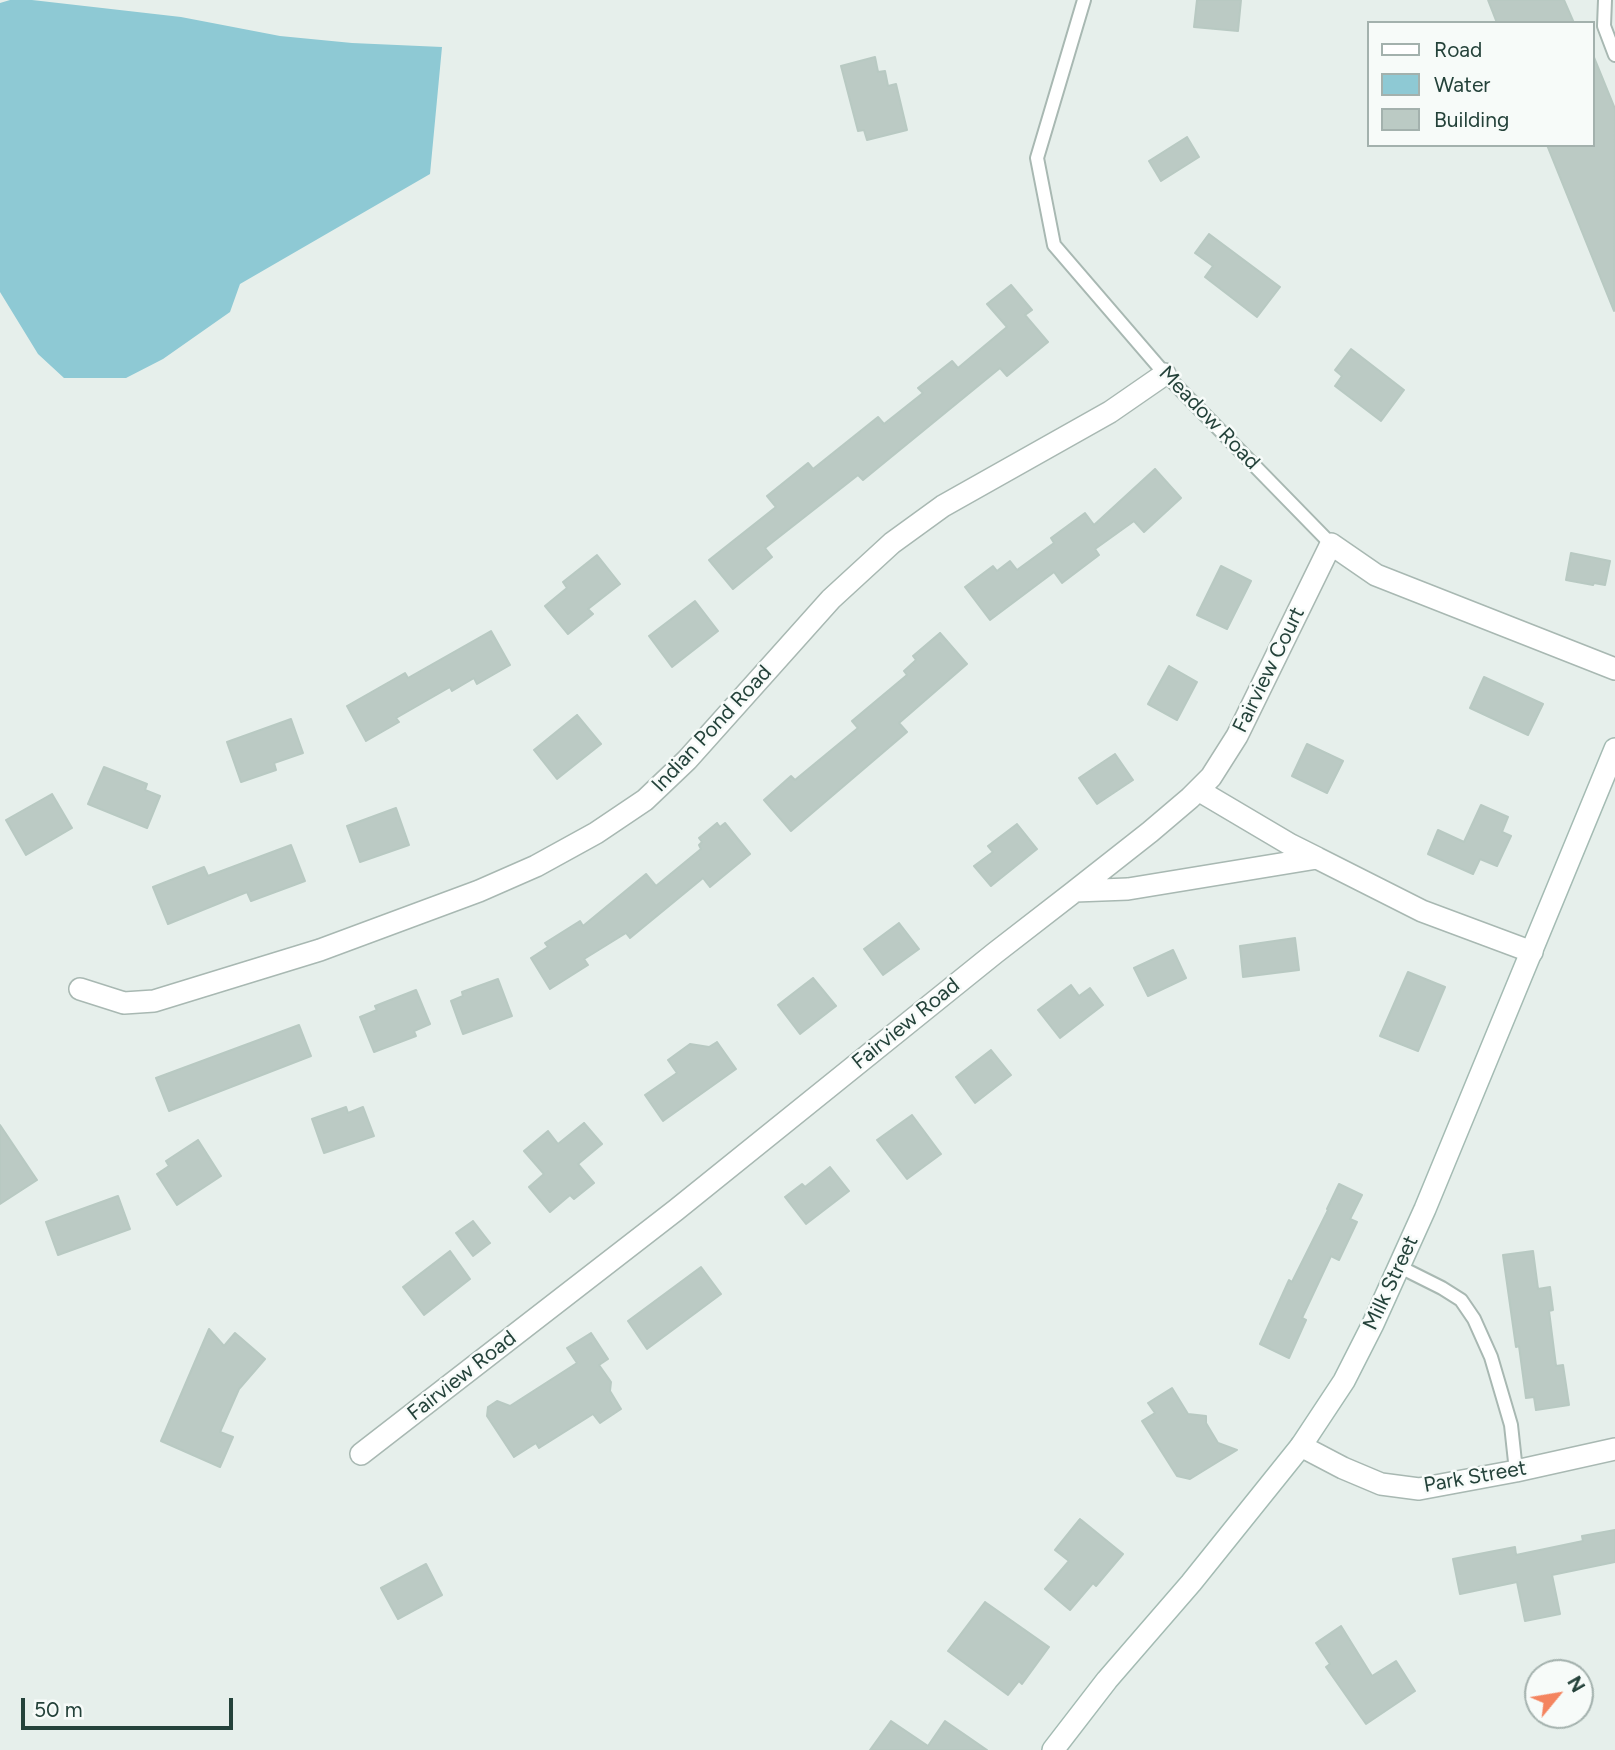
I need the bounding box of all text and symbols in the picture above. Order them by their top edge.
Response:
legend [1366,21,1594,147]
text: Road [1434,37,1482,62]
text: Water [1434,72,1490,97]
text: Building [1434,107,1509,132]
street label: Meadow Road [1153,361,1265,475]
street label: Fairview Court [1228,603,1310,737]
street label: Indian Pond Road [647,660,777,798]
street label: Fairview Road [847,973,965,1075]
street label: Milk Street [1358,1232,1424,1334]
street label: Fairview Road [403,1326,521,1426]
street label: Park Street [1422,1456,1528,1498]
north arrow [1524,1659,1594,1729]
text: N [1562,1672,1590,1696]
scale bar [24,1684,236,1728]
text: 50 m [34,1697,83,1722]

